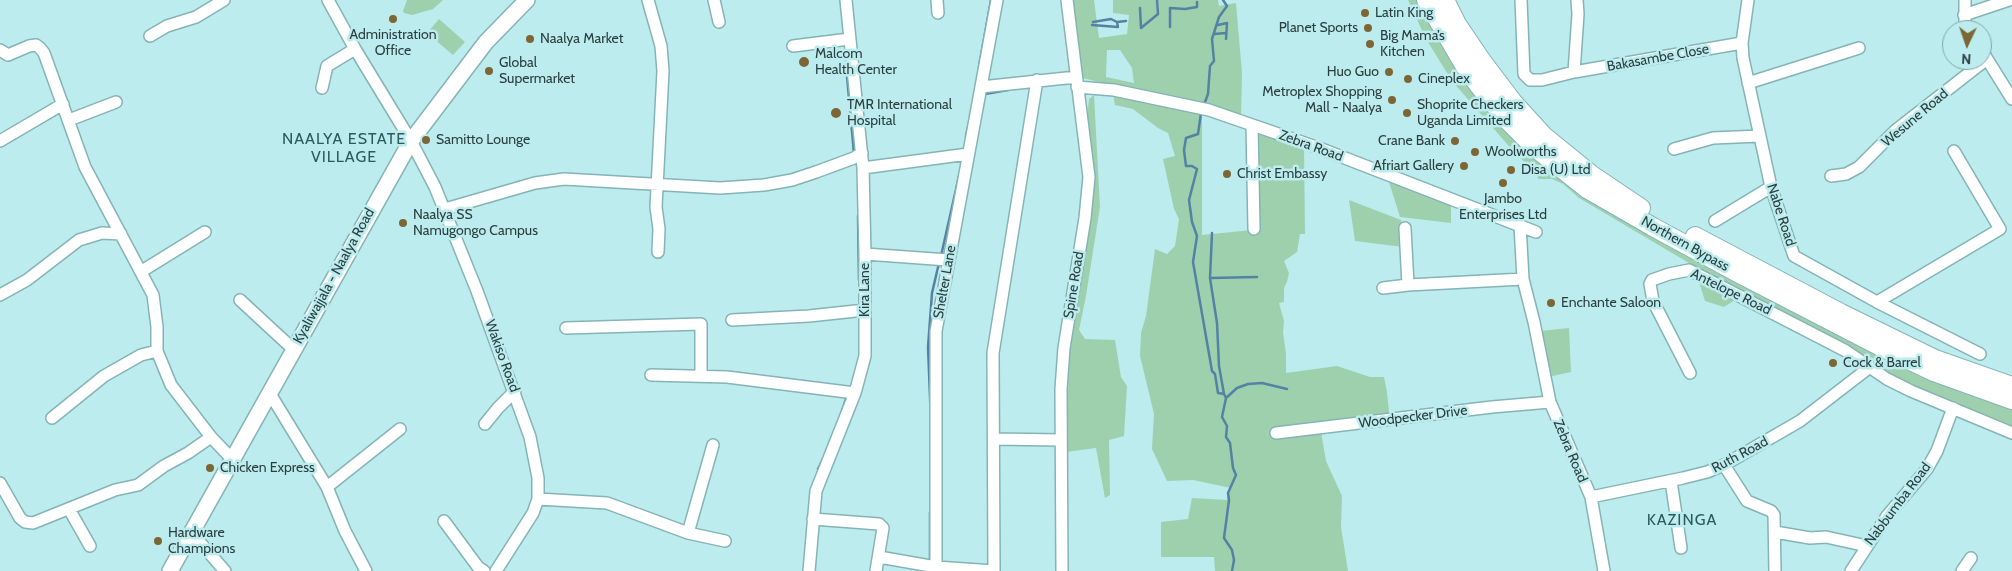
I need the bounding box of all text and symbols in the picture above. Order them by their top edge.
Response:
place label: Latin King [1375,5,1433,21]
marker: Latin King [1359,7,1371,19]
marker: Administration Office [387,13,399,25]
place label: Planet Sports [1279,20,1358,36]
north arrow [1942,20,1992,70]
marker: Planet Sports [1362,22,1374,34]
place label: Administration Office [350,27,436,59]
place label: Big Mama’s Kitchen [1380,28,1445,60]
place label: Naalya Market [540,31,623,47]
marker: Naalya Market [524,33,536,45]
marker: Big Mama’s Kitchen [1364,38,1376,50]
street label: Bakasambe Close [1606,41,1710,75]
place label: Malcom Health Center [815,46,897,78]
text: N [1961,50,1972,68]
place label: Global Supermarket [499,55,575,88]
marker: Malcom Health Center [797,55,811,69]
place label: Huo Guo [1327,64,1379,80]
marker: Global Supermarket [483,65,495,77]
marker: Huo Guo [1383,66,1395,78]
place label: Cineplex [1418,71,1470,87]
marker: Cineplex [1402,73,1414,85]
place label: Metroplex Shopping Mall - Naalya [1262,84,1382,116]
street label: Wesune Road [1878,85,1952,151]
marker: Metroplex Shopping Mall - Naalya [1386,94,1398,106]
place label: TMR International Hospital [847,97,952,130]
place label: Shoprite Checkers Uganda Limited [1417,97,1524,130]
marker: TMR International Hospital [829,106,843,120]
marker: Shoprite Checkers Uganda Limited [1401,107,1413,119]
street label: Zebra Road [1277,127,1345,165]
district label: NAALYA ESTATE VILLAGE [280,129,408,167]
place label: Samitto Lounge [436,132,530,148]
place label: Crane Bank [1378,133,1445,149]
marker: Samitto Lounge [420,134,432,146]
marker: Crane Bank [1449,135,1461,147]
place label: Woolworths [1485,144,1557,160]
marker: Woolworths [1469,146,1481,158]
place label: Afriart Gallery [1373,158,1454,174]
marker: Afriart Gallery [1458,160,1470,172]
place label: Disa (U) Ltd [1521,162,1591,178]
marker: Disa (U) Ltd [1505,164,1517,176]
place label: Christ Embassy [1237,166,1327,182]
marker: Christ Embassy [1221,168,1233,180]
marker: Jambo Enterprises Ltd [1497,177,1509,189]
street label: Nabe Road [1763,182,1799,248]
place label: Jambo Enterprises Ltd [1459,191,1547,223]
street label: Kyaliwajjala - Naalya Road [290,205,378,347]
place label: Naalya SS Namugongo Campus [413,207,538,240]
street label: Northern Bypass [1638,213,1732,275]
marker: Naalya SS Namugongo Campus [397,217,409,229]
street label: Shelter Lane [930,244,960,320]
street label: Spine Road [1060,250,1088,320]
street label: Kira Lane [857,263,873,317]
street label: Antelope Road [1688,265,1774,319]
place label: Enchante Saloon [1561,295,1661,311]
marker: Enchante Saloon [1545,297,1557,309]
street label: Wakiso Road [481,318,523,394]
place label: Cock & Barrel [1843,355,1921,371]
marker: Cock & Barrel [1827,357,1839,369]
street label: Woodpecker Drive [1358,402,1468,432]
street label: Zebra Road [1549,417,1591,485]
street label: Ruth Road [1709,433,1771,477]
street label: Nabbumba Road [1861,459,1935,549]
place label: Chicken Express [220,460,315,476]
marker: Chicken Express [204,462,216,474]
district label: KAZINGA [1646,510,1718,530]
place label: Hardware Champions [168,525,235,558]
marker: Hardware Champions [152,535,164,547]

